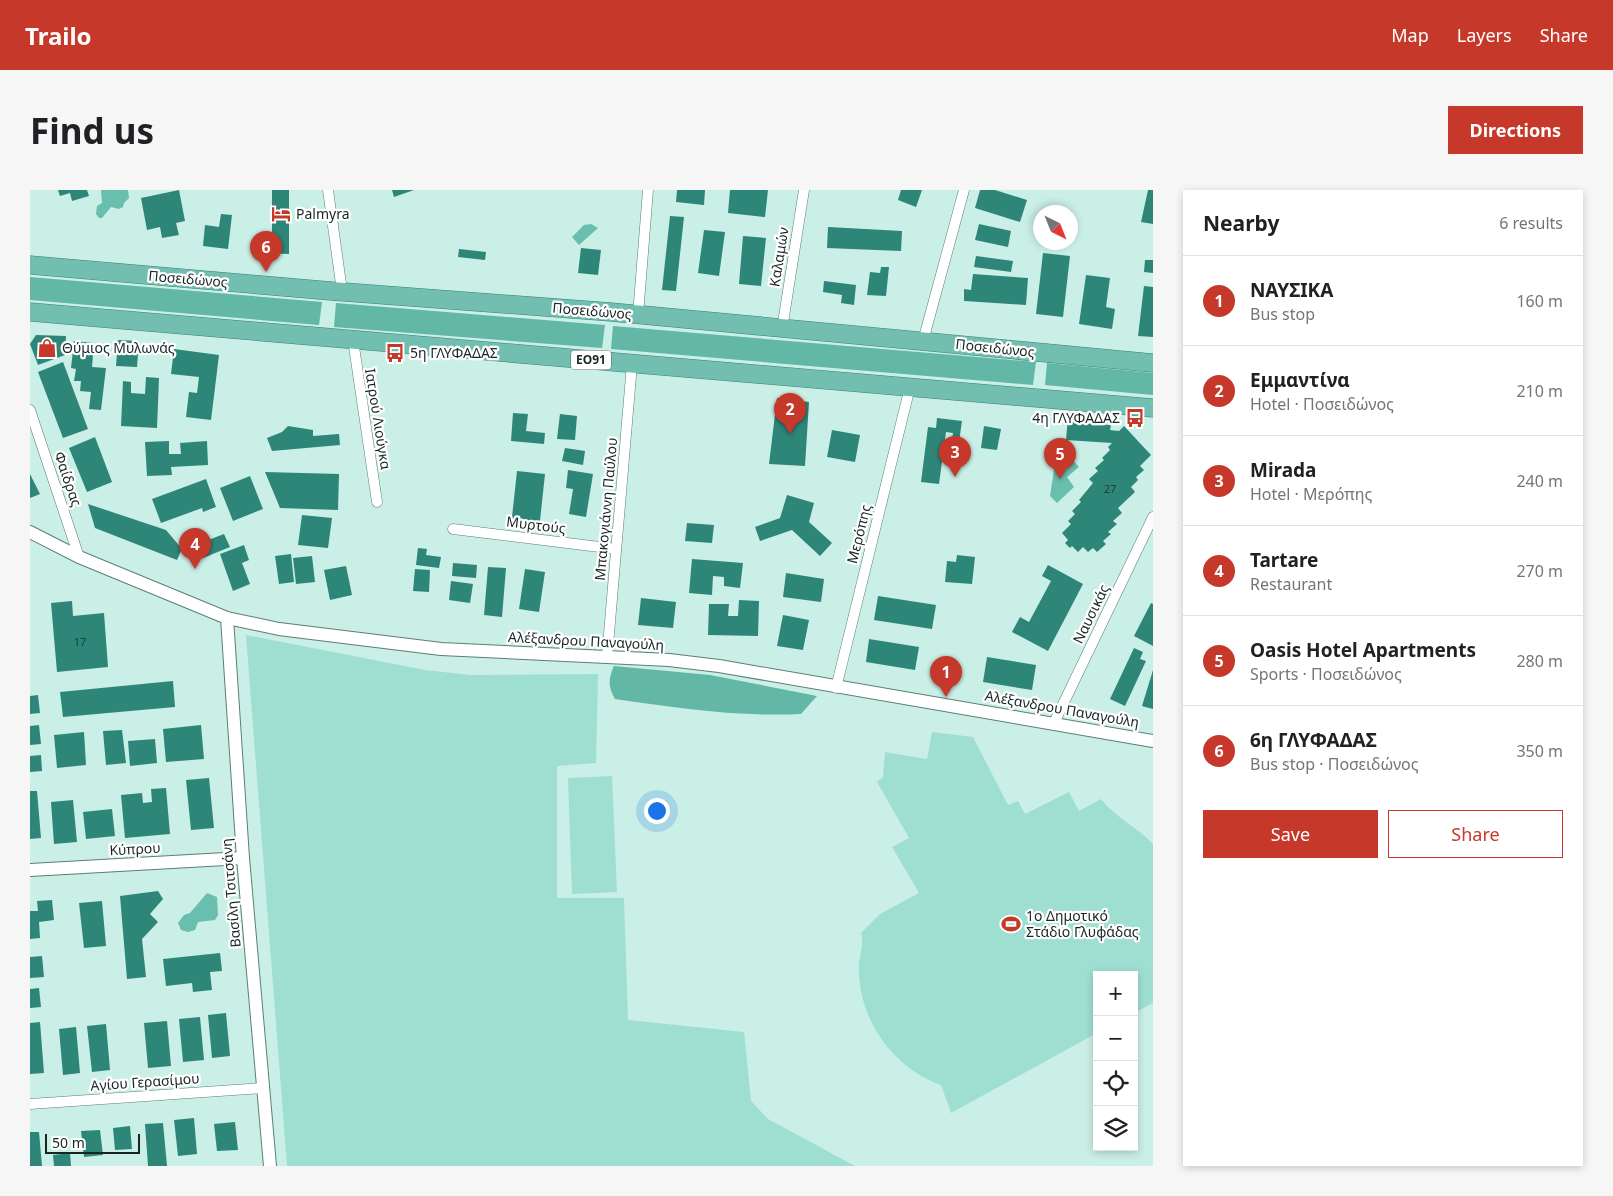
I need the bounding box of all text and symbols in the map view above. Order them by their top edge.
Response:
text: Trailo [25,19,92,52]
text: Map [1391,23,1429,47]
text: Layers [1457,23,1512,47]
text: Share [1540,23,1588,47]
button: Directions [1448,106,1583,154]
text: Find us [30,107,154,154]
hotel icon: Palmyra [270,203,292,225]
place label: Palmyra [296,204,350,223]
north arrow [1033,205,1078,250]
text: Nearby [1203,209,1279,237]
text: 6 results [1499,212,1563,234]
street label: Καλαμών [764,226,793,288]
pin: 6 [250,231,282,272]
street label: Ποσειδώνος [148,266,229,291]
text: ΝΑΥΣΙΚΑ [1250,277,1333,303]
text: 1 [1214,290,1224,312]
text: 160 m [1516,290,1563,312]
street label: Ποσειδώνος [552,298,633,323]
text: Bus stop [1250,303,1315,325]
street label: Ποσειδώνος [955,334,1036,361]
shop icon: Θύμιος Μυλωνάς [36,337,58,359]
place label: Θύμιος Μυλωνάς [62,338,175,357]
bus stop icon: 5η ΓΛΥΦΑΔΑΣ [384,342,406,364]
place label: 5η ΓΛΥΦΑΔΑΣ [410,343,498,362]
road number: ΕΟ91 [571,350,611,370]
street label: Ιατρού Λιούγκα [361,367,396,471]
text: Εμμαντίνα [1250,367,1350,393]
text: 2 [1214,380,1224,402]
text: 210 m [1516,380,1563,402]
pin: 2 [774,393,806,434]
text: Hotel · Ποσειδώνος [1250,393,1394,415]
bus stop icon: 4η ΓΛΥΦΑΔΑΣ [1124,407,1146,429]
place label: 4η ΓΛΥΦΑΔΑΣ [1032,408,1120,427]
pin: 3 [939,436,971,477]
street label: Μπακογιάννη Παύλου [590,437,621,581]
pin: 5 [1044,438,1076,479]
street label: Φαίδρας [50,449,87,509]
text: Mirada [1250,457,1316,483]
text: 3 [1214,470,1224,492]
text: 240 m [1516,470,1563,492]
house number: 27 [1104,481,1116,496]
text: Hotel · Μερόπης [1250,483,1372,505]
street label: Μερόπης [842,502,875,566]
street label: Μυρτούς [505,511,567,538]
pin: 4 [179,528,211,569]
text: Tartare [1250,547,1318,573]
text: 4 [1214,560,1224,582]
text: 270 m [1516,560,1563,582]
text: Restaurant [1250,573,1332,595]
street label: Ναυσικάς [1068,581,1113,647]
street label: Αλέξανδρου Παναγούλη [507,627,665,654]
house number: 17 [74,634,86,649]
text: Oasis Hotel Apartments [1250,637,1476,663]
text: 5 [1214,650,1224,672]
text: 280 m [1516,650,1563,672]
pin: 1 [930,656,962,697]
text: Sports · Ποσειδώνος [1250,663,1402,685]
street label: Αλέξανδρου Παναγούλη [983,686,1141,731]
text: 6η ΓΛΥΦΑΔΑΣ [1250,727,1377,753]
text: 6 [1214,740,1224,762]
text: 350 m [1516,740,1563,762]
text: Bus stop · Ποσειδώνος [1250,753,1419,775]
your location [644,798,670,824]
button: Save [1203,810,1378,858]
button: Share [1388,810,1563,858]
street label: Κύπρου [109,838,161,859]
street label: Βασίλη Τσιτσάνη [216,838,245,948]
place label: 1ο Δημοτικό Στάδιο Γλυφάδας [1026,906,1139,941]
sports icon: 1ο Δημοτικό Στάδιο Γλυφάδας [1000,913,1022,935]
map controls [1093,971,1138,1151]
button: + [1093,971,1138,1016]
button: − [1093,1016,1138,1061]
button: locate [1093,1061,1138,1106]
street label: Αγίου Γερασίμου [90,1068,200,1095]
button: layers [1093,1106,1138,1151]
scale bar [45,1131,140,1154]
text: 50 m [52,1133,85,1152]

